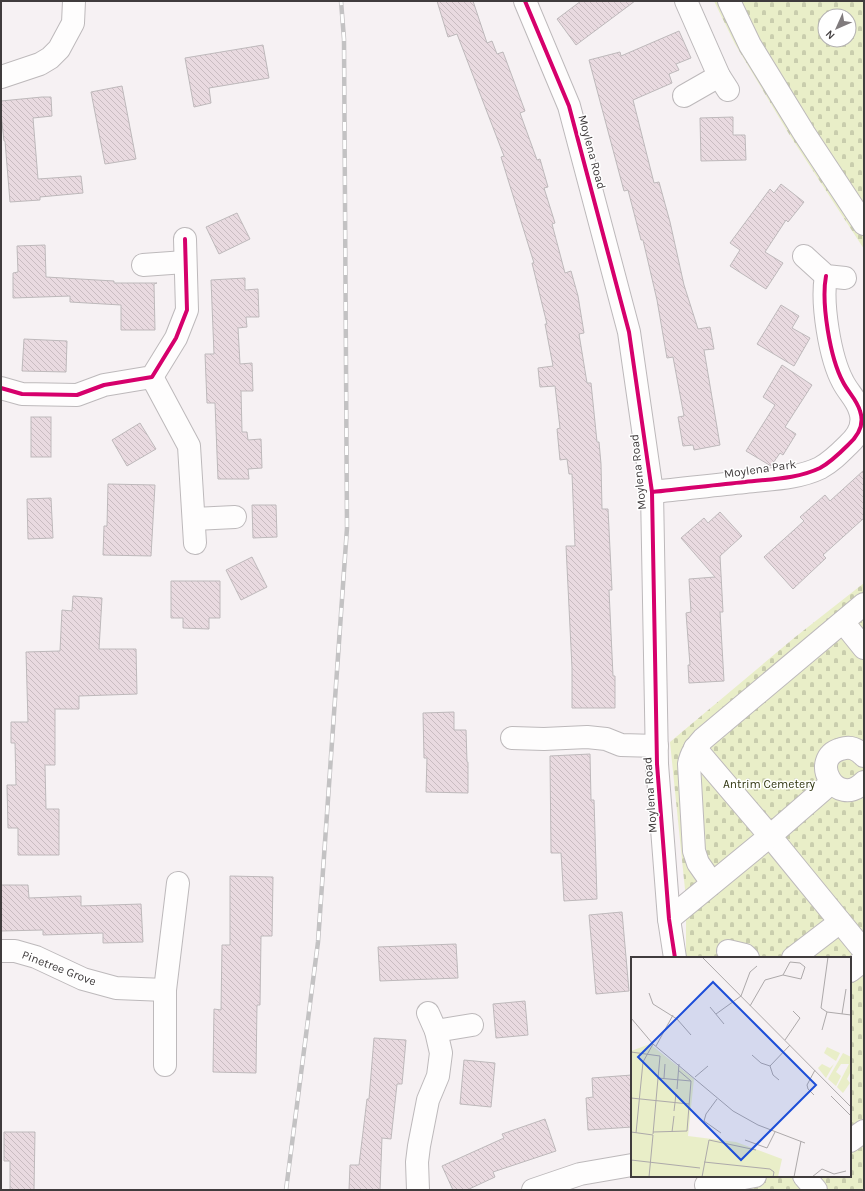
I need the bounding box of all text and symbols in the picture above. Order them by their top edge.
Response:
north arrow [817,8,857,48]
text: N [823,27,838,42]
street label: Moylena Road [575,113,609,191]
street label: Moylena Road [627,433,649,511]
street label: Moylena Park [723,457,797,481]
street label: Moylena Road [640,757,660,833]
park label: Antrim Cemetery [723,777,815,791]
street label: Pinetree Grove [20,947,98,989]
inset map [631,957,851,1177]

